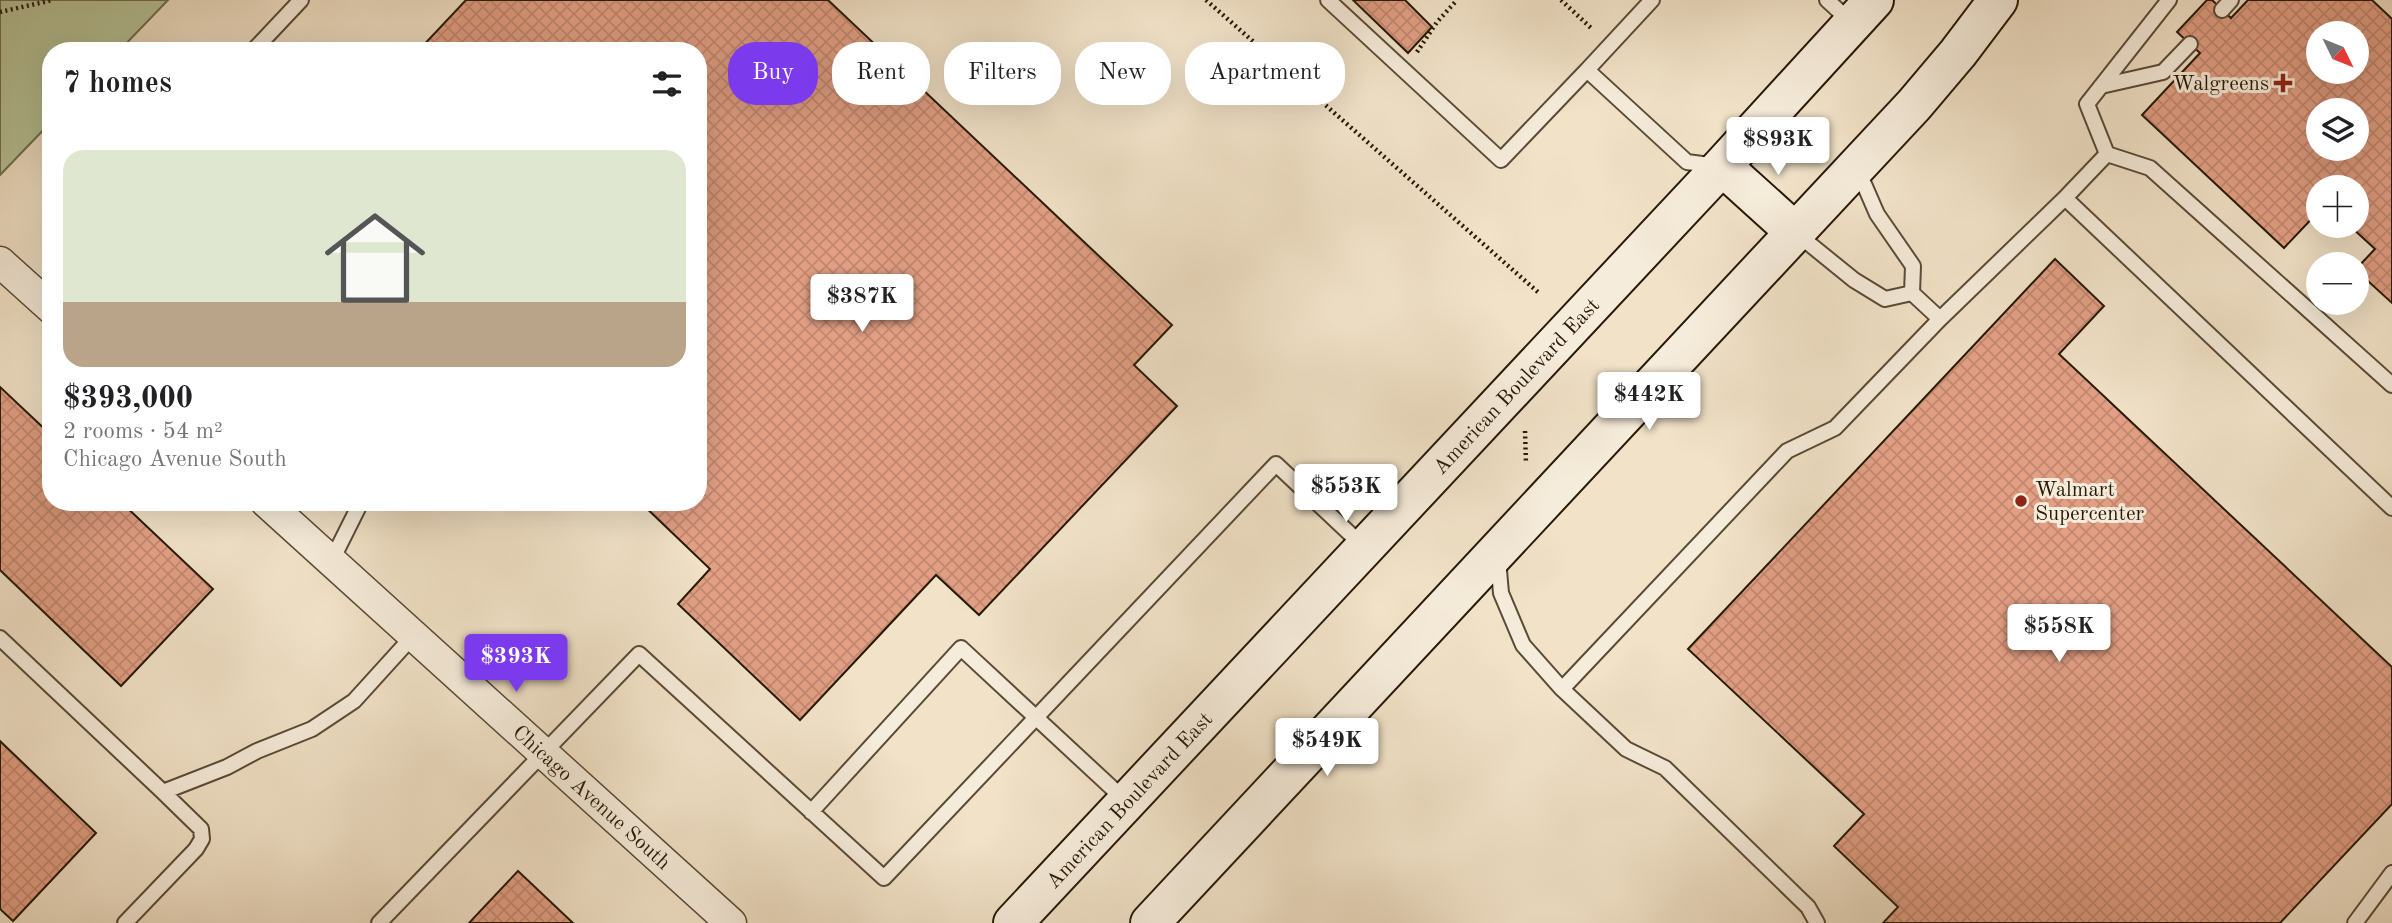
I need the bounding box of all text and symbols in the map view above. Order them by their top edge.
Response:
north arrow [2306,21,2370,84]
map controls [2306,21,2369,315]
chip: Buy [728,42,818,105]
chip: Rent [832,42,930,105]
chip: Filters [944,42,1061,105]
chip: New [1075,42,1171,105]
chip: Apartment [1185,42,1345,105]
icon: filters [648,65,686,103]
text: 7 homes [63,69,172,99]
place label: Walgreens [2172,74,2269,95]
marker: Walgreens [2275,75,2291,91]
button: layers [2306,98,2369,161]
pin: $893K [1729,118,1827,177]
text: $893K [1742,128,1814,151]
button: + [2306,175,2369,238]
icon: home [312,195,438,321]
button: − [2306,252,2369,315]
pin: $387K [813,274,911,334]
text: $387K [826,285,898,308]
street label: American Boulevard East [1430,295,1604,479]
pin: $442K [1600,372,1698,432]
text: $442K [1613,383,1685,406]
text: $393,000 [63,384,193,414]
text: 2 rooms · 54 m² [63,420,223,443]
text: Chicago Avenue South [63,448,287,471]
pin: $553K [1297,464,1395,524]
text: $553K [1310,475,1382,498]
place label: Walmart Supercenter [2035,480,2145,525]
marker: Walmart Supercenter [2013,493,2029,509]
pin: $558K [2010,604,2108,664]
text: $558K [2023,615,2095,638]
pin: $393K [467,634,565,694]
text: $393K [480,645,552,668]
street label: American Boulevard East [1043,709,1217,893]
pin: $549K [1278,718,1376,778]
street label: Chicago Avenue South [508,722,674,874]
text: $549K [1291,729,1363,752]

